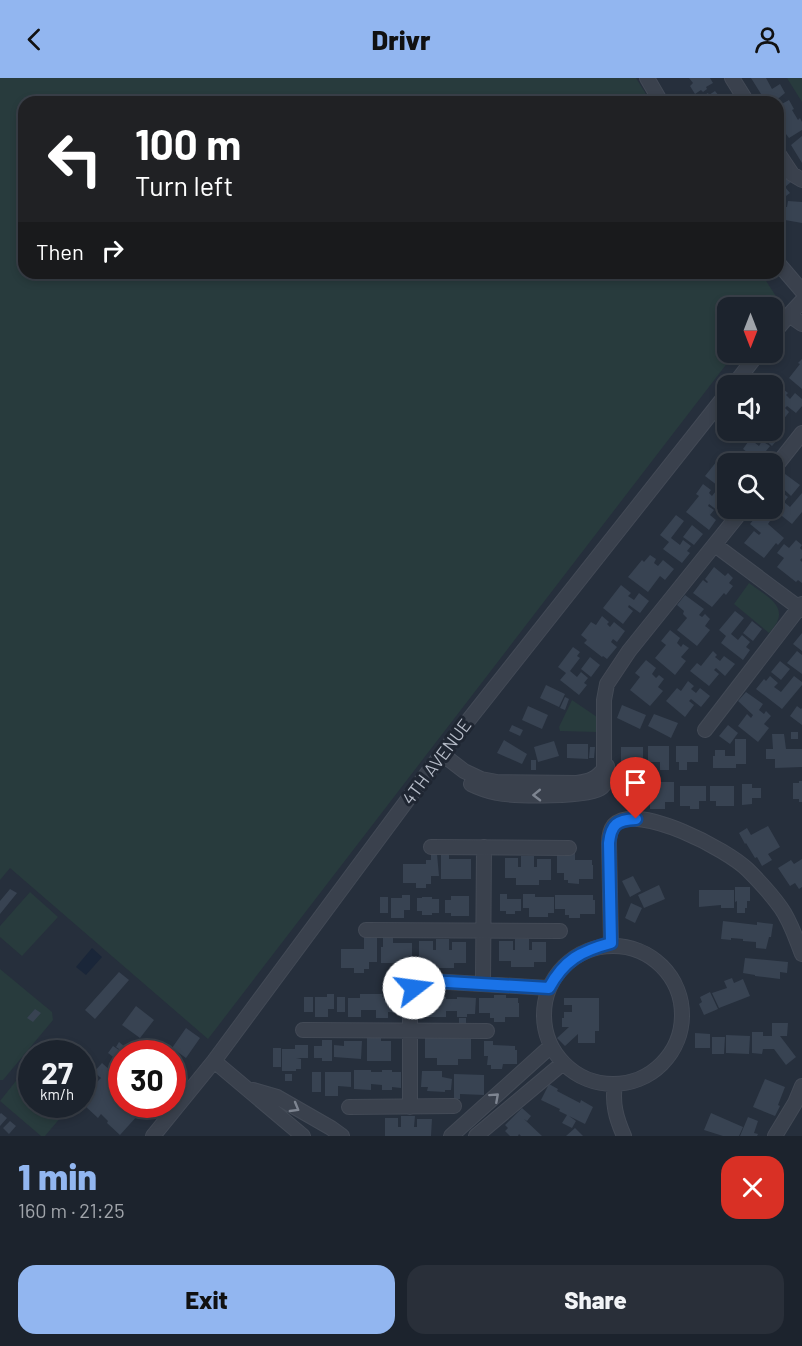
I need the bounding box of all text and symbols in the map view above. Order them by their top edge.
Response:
icon: back [18,23,51,56]
text: Drivr [371,23,431,55]
icon: person [751,23,784,56]
text: 100 m [135,118,241,168]
icon: left [36,120,114,198]
text: Turn left [135,169,233,201]
icon: right [96,234,129,267]
text: Then [36,238,84,264]
north arrow [717,297,783,363]
map controls [717,297,783,519]
button: sound [717,375,783,441]
button: search [717,453,783,519]
street label: 4TH AVENUE [397,714,476,809]
pin [610,757,661,819]
icon: arrive [619,766,652,799]
one-way arrow [533,788,542,801]
position arrow [382,956,446,1020]
speed limit sign: 30 [108,1040,186,1118]
text: 27 [41,1054,73,1090]
text: km/h [40,1085,74,1103]
one-way arrow [488,1093,499,1104]
one-way arrow [289,1100,299,1112]
text: 1 min [18,1154,97,1197]
button: close [721,1156,784,1219]
text: 160 m · 21:25 [18,1198,125,1222]
button: Exit [18,1265,395,1334]
button: Share [407,1265,784,1334]

